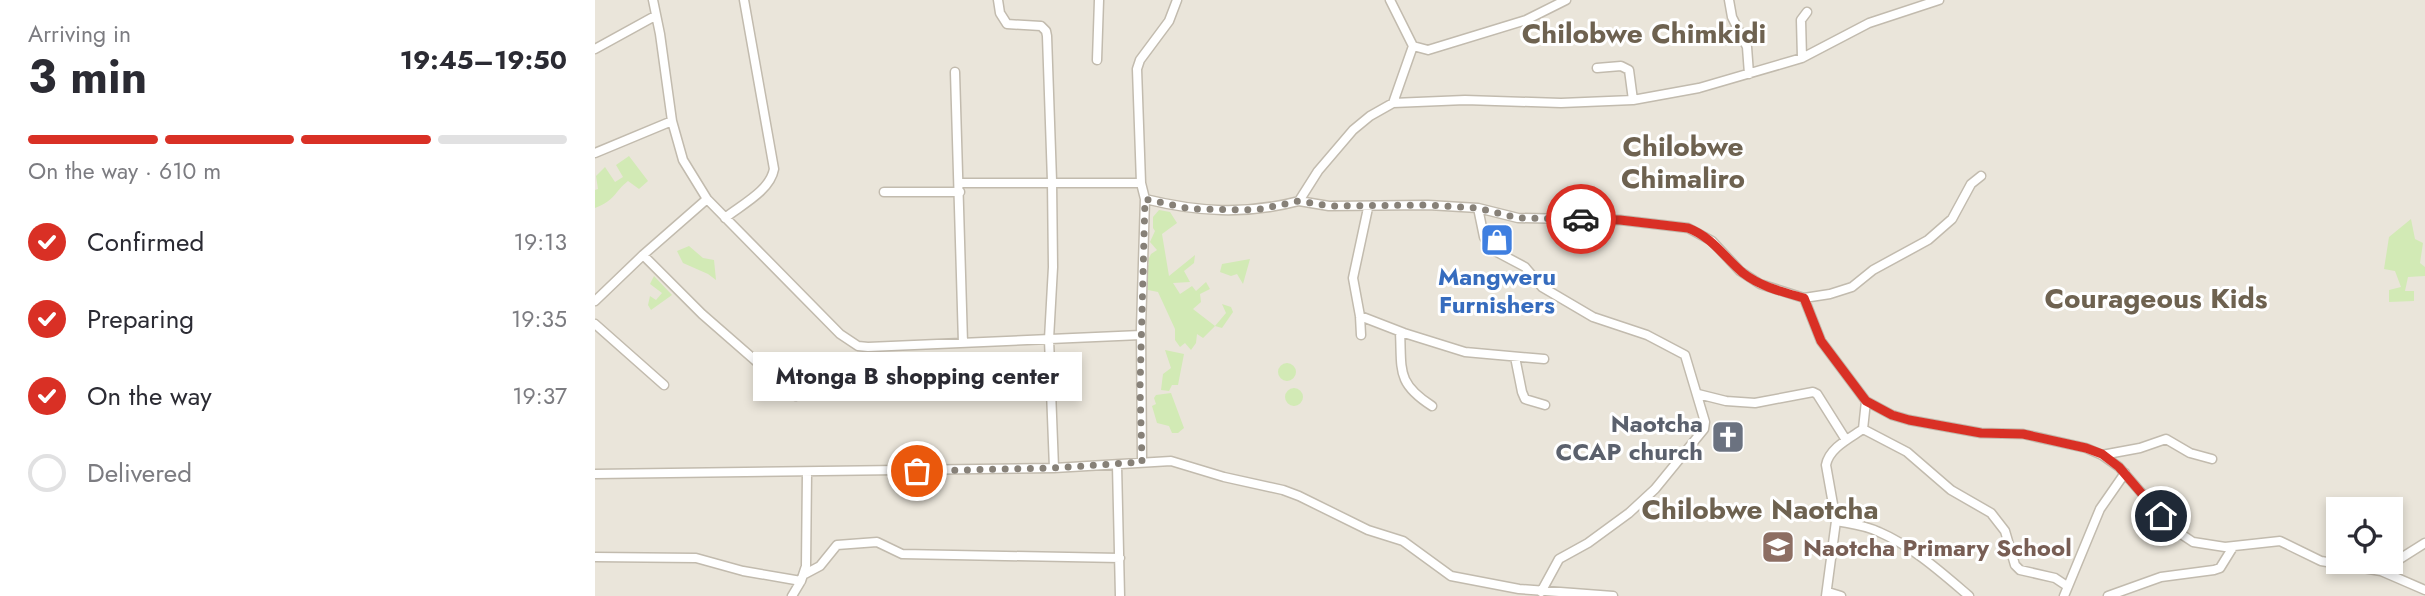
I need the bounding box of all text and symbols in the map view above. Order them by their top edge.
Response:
district label: Chilobwe Chimkidi [1522,13,1766,54]
text: Arriving in [28,17,131,51]
text: 19:45–19:50 [400,41,567,79]
text: 3 min [28,44,147,110]
district label: Chilobwe Chimaliro [1621,126,1745,199]
text: On the way · 610 m [28,154,221,188]
courier [1546,184,1616,254]
icon: car [1562,200,1600,238]
shop icon: Mangweru Furnishers [1478,221,1516,259]
icon: check [28,223,66,261]
text: Confirmed [87,223,204,261]
text: 19:13 [514,225,567,259]
place label: Mangweru Furnishers [1438,259,1556,322]
district label: Courageous Kids [2044,278,2268,319]
icon: check [28,300,66,338]
text: Preparing [87,300,194,338]
text: 19:35 [511,302,567,336]
callout: Mtonga B shopping center [753,352,1081,401]
text: Mtonga B shopping center [776,359,1059,393]
icon: check [28,377,66,415]
text: On the way [87,377,212,415]
text: 19:37 [512,379,567,413]
place label: Naotcha CCAP church [1556,406,1703,469]
church icon: Naotcha CCAP church [1709,418,1747,456]
pin [887,441,947,501]
icon: bag [898,452,936,490]
text: Delivered [87,454,192,492]
pin [2131,486,2191,546]
district label: Chilobwe Naotcha [1641,489,1879,530]
icon: home [2142,497,2180,535]
map controls [2326,497,2403,574]
button: locate [2326,497,2403,574]
school or university icon: Naotcha Primary School [1759,528,1797,566]
place label: Naotcha Primary School [1803,530,2072,565]

